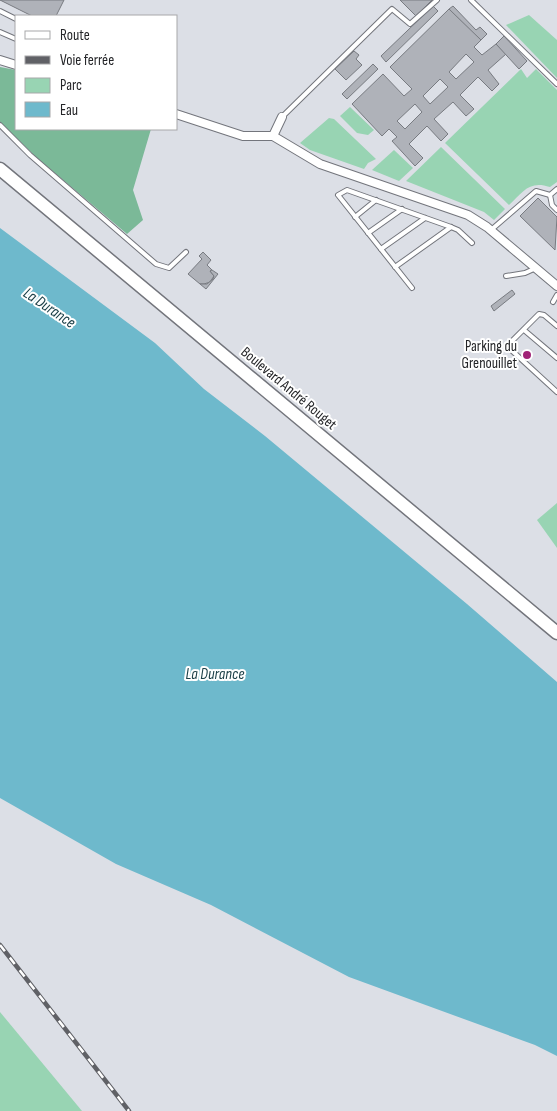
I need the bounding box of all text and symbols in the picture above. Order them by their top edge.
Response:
legend [15,15,178,130]
text: Route [60,26,90,45]
text: Voie ferrée [60,51,114,70]
text: Parc [60,76,82,95]
text: Eau [60,101,78,120]
water label: La Durance [19,284,79,333]
place label: Parking du Grenouillet [462,337,517,373]
street label: Boulevard André Rouget [237,343,341,434]
marker: Parking du Grenouillet [521,349,533,361]
water label: La Durance [186,665,244,684]

